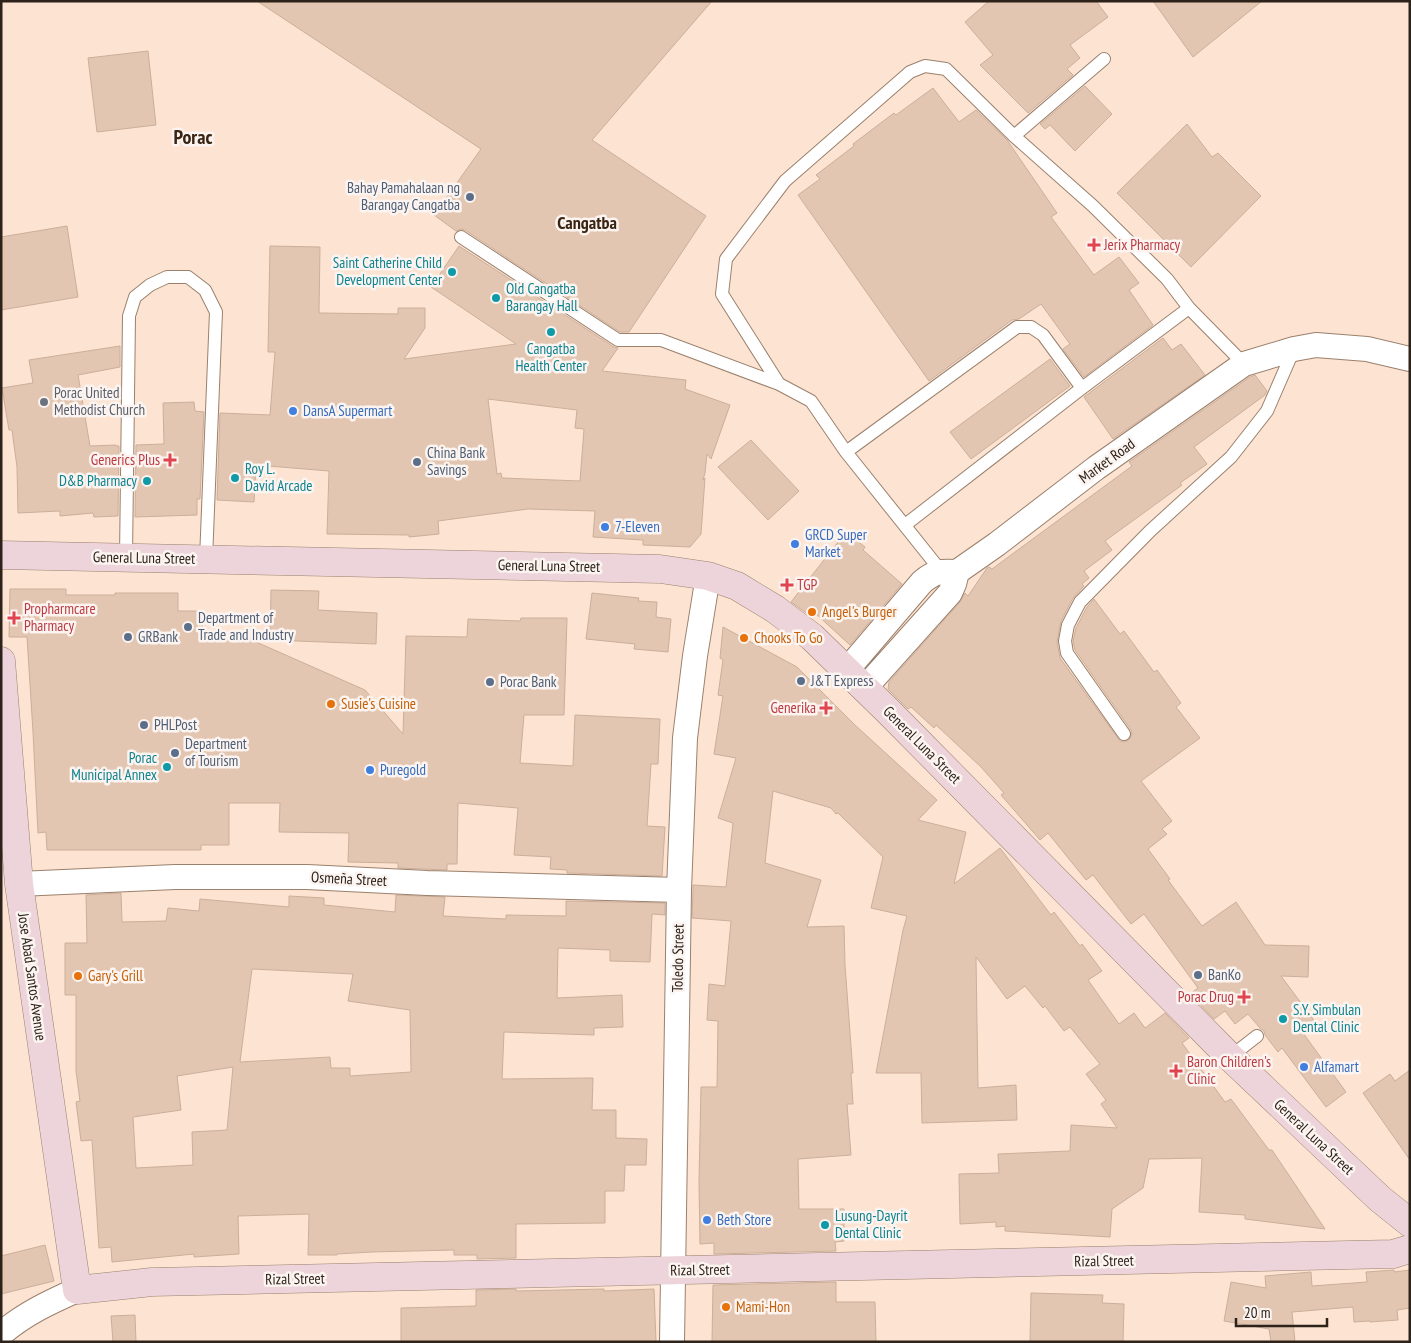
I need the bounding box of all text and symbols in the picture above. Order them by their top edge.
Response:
district label: Porac [174,124,212,150]
place label: Bahay Pamahalaan ng Barangay Cangatba [347,178,460,214]
marker: Bahay Pamahalaan ng Barangay Cangatba [464,191,476,203]
district label: Cangatba [557,211,617,234]
place label: Jerix Pharmacy [1103,235,1181,254]
marker: Jerix Pharmacy [1088,239,1100,251]
place label: Saint Catherine Child Development Center [333,253,443,289]
marker: Saint Catherine Child Development Center [446,266,458,278]
place label: Old Cangatba Barangay Hall [506,279,578,315]
marker: Old Cangatba Barangay Hall [490,292,502,304]
marker: Cangatba Health Center [545,326,557,338]
place label: Cangatba Health Center [515,339,587,375]
place label: Porac United Methodist Church [54,383,145,419]
marker: Porac United Methodist Church [38,396,50,408]
place label: DansA Supermart [303,401,392,420]
marker: DansA Supermart [287,405,299,417]
street label: Market Road [1075,434,1138,487]
place label: China Bank Savings [427,443,485,479]
place label: Generics Plus [91,450,160,469]
marker: Generics Plus [164,454,176,466]
marker: China Bank Savings [411,456,423,468]
place label: Roy L. David Arcade [245,459,312,495]
place label: D&B Pharmacy [59,471,137,490]
marker: Roy L. David Arcade [229,472,241,484]
marker: D&B Pharmacy [141,475,153,487]
place label: 7-Eleven [615,517,660,536]
marker: 7-Eleven [599,521,611,533]
place label: GRCD Super Market [805,525,868,561]
marker: GRCD Super Market [789,538,801,550]
street label: General Luna Street [93,547,195,568]
street label: General Luna Street [498,555,600,576]
place label: TGP [797,575,818,594]
marker: TGP [781,579,793,591]
place label: Propharmcare Pharmacy [24,599,96,635]
place label: Angel's Burger [822,602,897,621]
marker: Angel's Burger [806,606,818,618]
place label: Department of Trade and Industry [198,608,294,644]
marker: Propharmcare Pharmacy [8,612,20,624]
marker: Department of Trade and Industry [182,621,194,633]
place label: GRBank [138,627,178,646]
place label: Chooks To Go [754,628,823,647]
marker: GRBank [122,631,134,643]
marker: Chooks To Go [738,632,750,644]
place label: J&T Express [810,671,873,690]
place label: Porac Bank [500,672,557,691]
marker: J&T Express [795,675,807,687]
marker: Porac Bank [484,676,496,688]
place label: Susie's Cuisine [341,694,416,713]
marker: Susie's Cuisine [325,698,337,710]
place label: Generika [770,698,816,717]
marker: Generika [820,702,832,714]
street label: General Luna Street [879,702,965,788]
place label: PHLPost [154,715,197,734]
marker: PHLPost [138,719,150,731]
place label: Department of Tourism [185,734,247,770]
marker: Department of Tourism [169,747,181,759]
place label: Porac Municipal Annex [71,748,158,784]
place label: Puregold [380,760,426,779]
marker: Porac Municipal Annex [161,761,173,773]
marker: Puregold [364,764,376,776]
street label: Osmeña Street [311,867,388,890]
street label: Jose Abad Santos Avenue [14,911,51,1042]
street label: Toledo Street [667,924,688,992]
place label: BanKo [1208,965,1241,984]
place label: Gary's Grill [88,966,144,985]
marker: BanKo [1192,969,1204,981]
marker: Gary's Grill [72,970,84,982]
place label: Porac Drug [1178,987,1234,1006]
marker: Porac Drug [1238,991,1250,1003]
place label: S.Y. Simbulan Dental Clinic [1293,1000,1361,1036]
marker: S.Y. Simbulan Dental Clinic [1277,1013,1289,1025]
place label: Baron Children's Clinic [1187,1052,1271,1088]
place label: Alfamart [1314,1057,1359,1076]
marker: Alfamart [1298,1061,1310,1073]
marker: Baron Children's Clinic [1169,1064,1183,1078]
street label: General Luna Street [1270,1095,1358,1179]
place label: Lusung-Dayrit Dental Clinic [835,1206,908,1242]
place label: Beth Store [717,1210,771,1229]
marker: Beth Store [701,1214,713,1226]
marker: Lusung-Dayrit Dental Clinic [819,1219,831,1231]
street label: Rizal Street [1074,1250,1134,1271]
street label: Rizal Street [670,1259,730,1280]
street label: Rizal Street [265,1268,325,1289]
scale bar [1236,1296,1327,1328]
place label: Mami-Hon [736,1297,790,1316]
marker: Mami-Hon [720,1301,732,1313]
text: 20 m [1244,1303,1270,1322]

